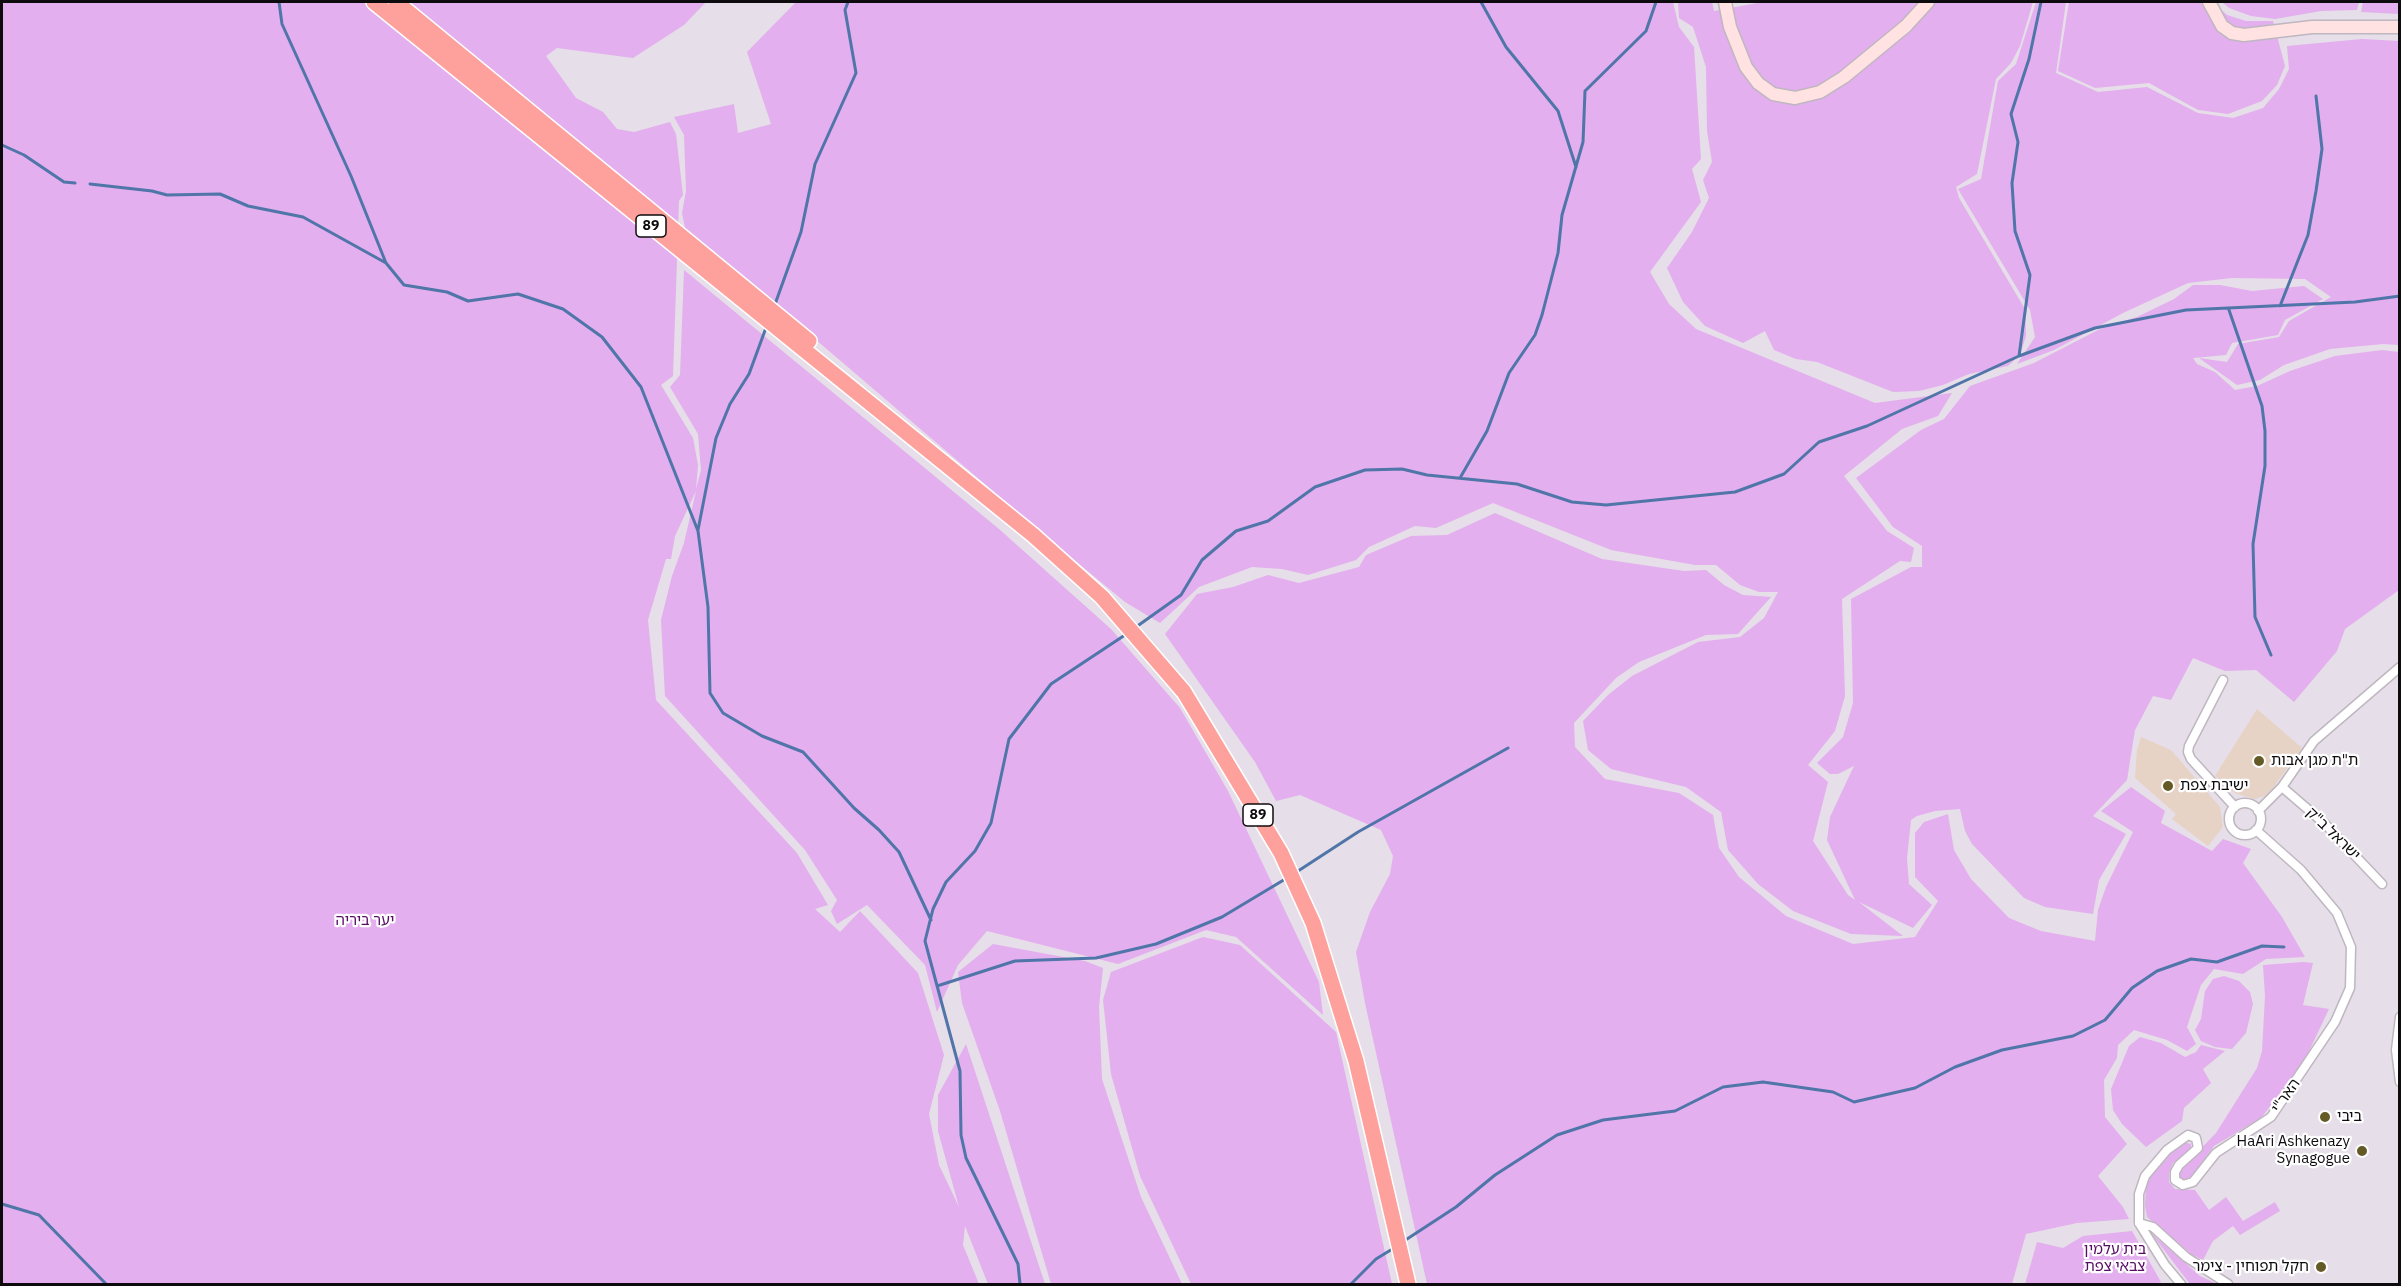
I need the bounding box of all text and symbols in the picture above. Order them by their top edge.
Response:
road number: 89 [636,215,666,237]
place label: ת"ת מגן אבות [2271,752,2358,770]
marker: ת"ת מגן אבות [2252,754,2266,768]
place label: ישיבת צפת [2180,777,2248,795]
marker: ישיבת צפת [2161,779,2175,793]
road number: 89 [1243,804,1273,826]
street label: ישראל ב"ק [2302,804,2364,864]
park label: יער ביריה [336,912,394,930]
street label: האר"י [2268,1076,2304,1116]
place label: ביבי [2337,1108,2362,1126]
marker: ביבי [2318,1110,2332,1124]
place label: HaAri Ashkenazy Synagogue [2237,1133,2350,1168]
marker: HaAri Ashkenazy Synagogue [2355,1144,2369,1158]
park label: בית עלמין צבאי צפת [2084,1241,2146,1276]
place label: חקל תפוחין - צימר [2192,1258,2309,1276]
marker: חקל תפוחין - צימר [2314,1260,2328,1274]

